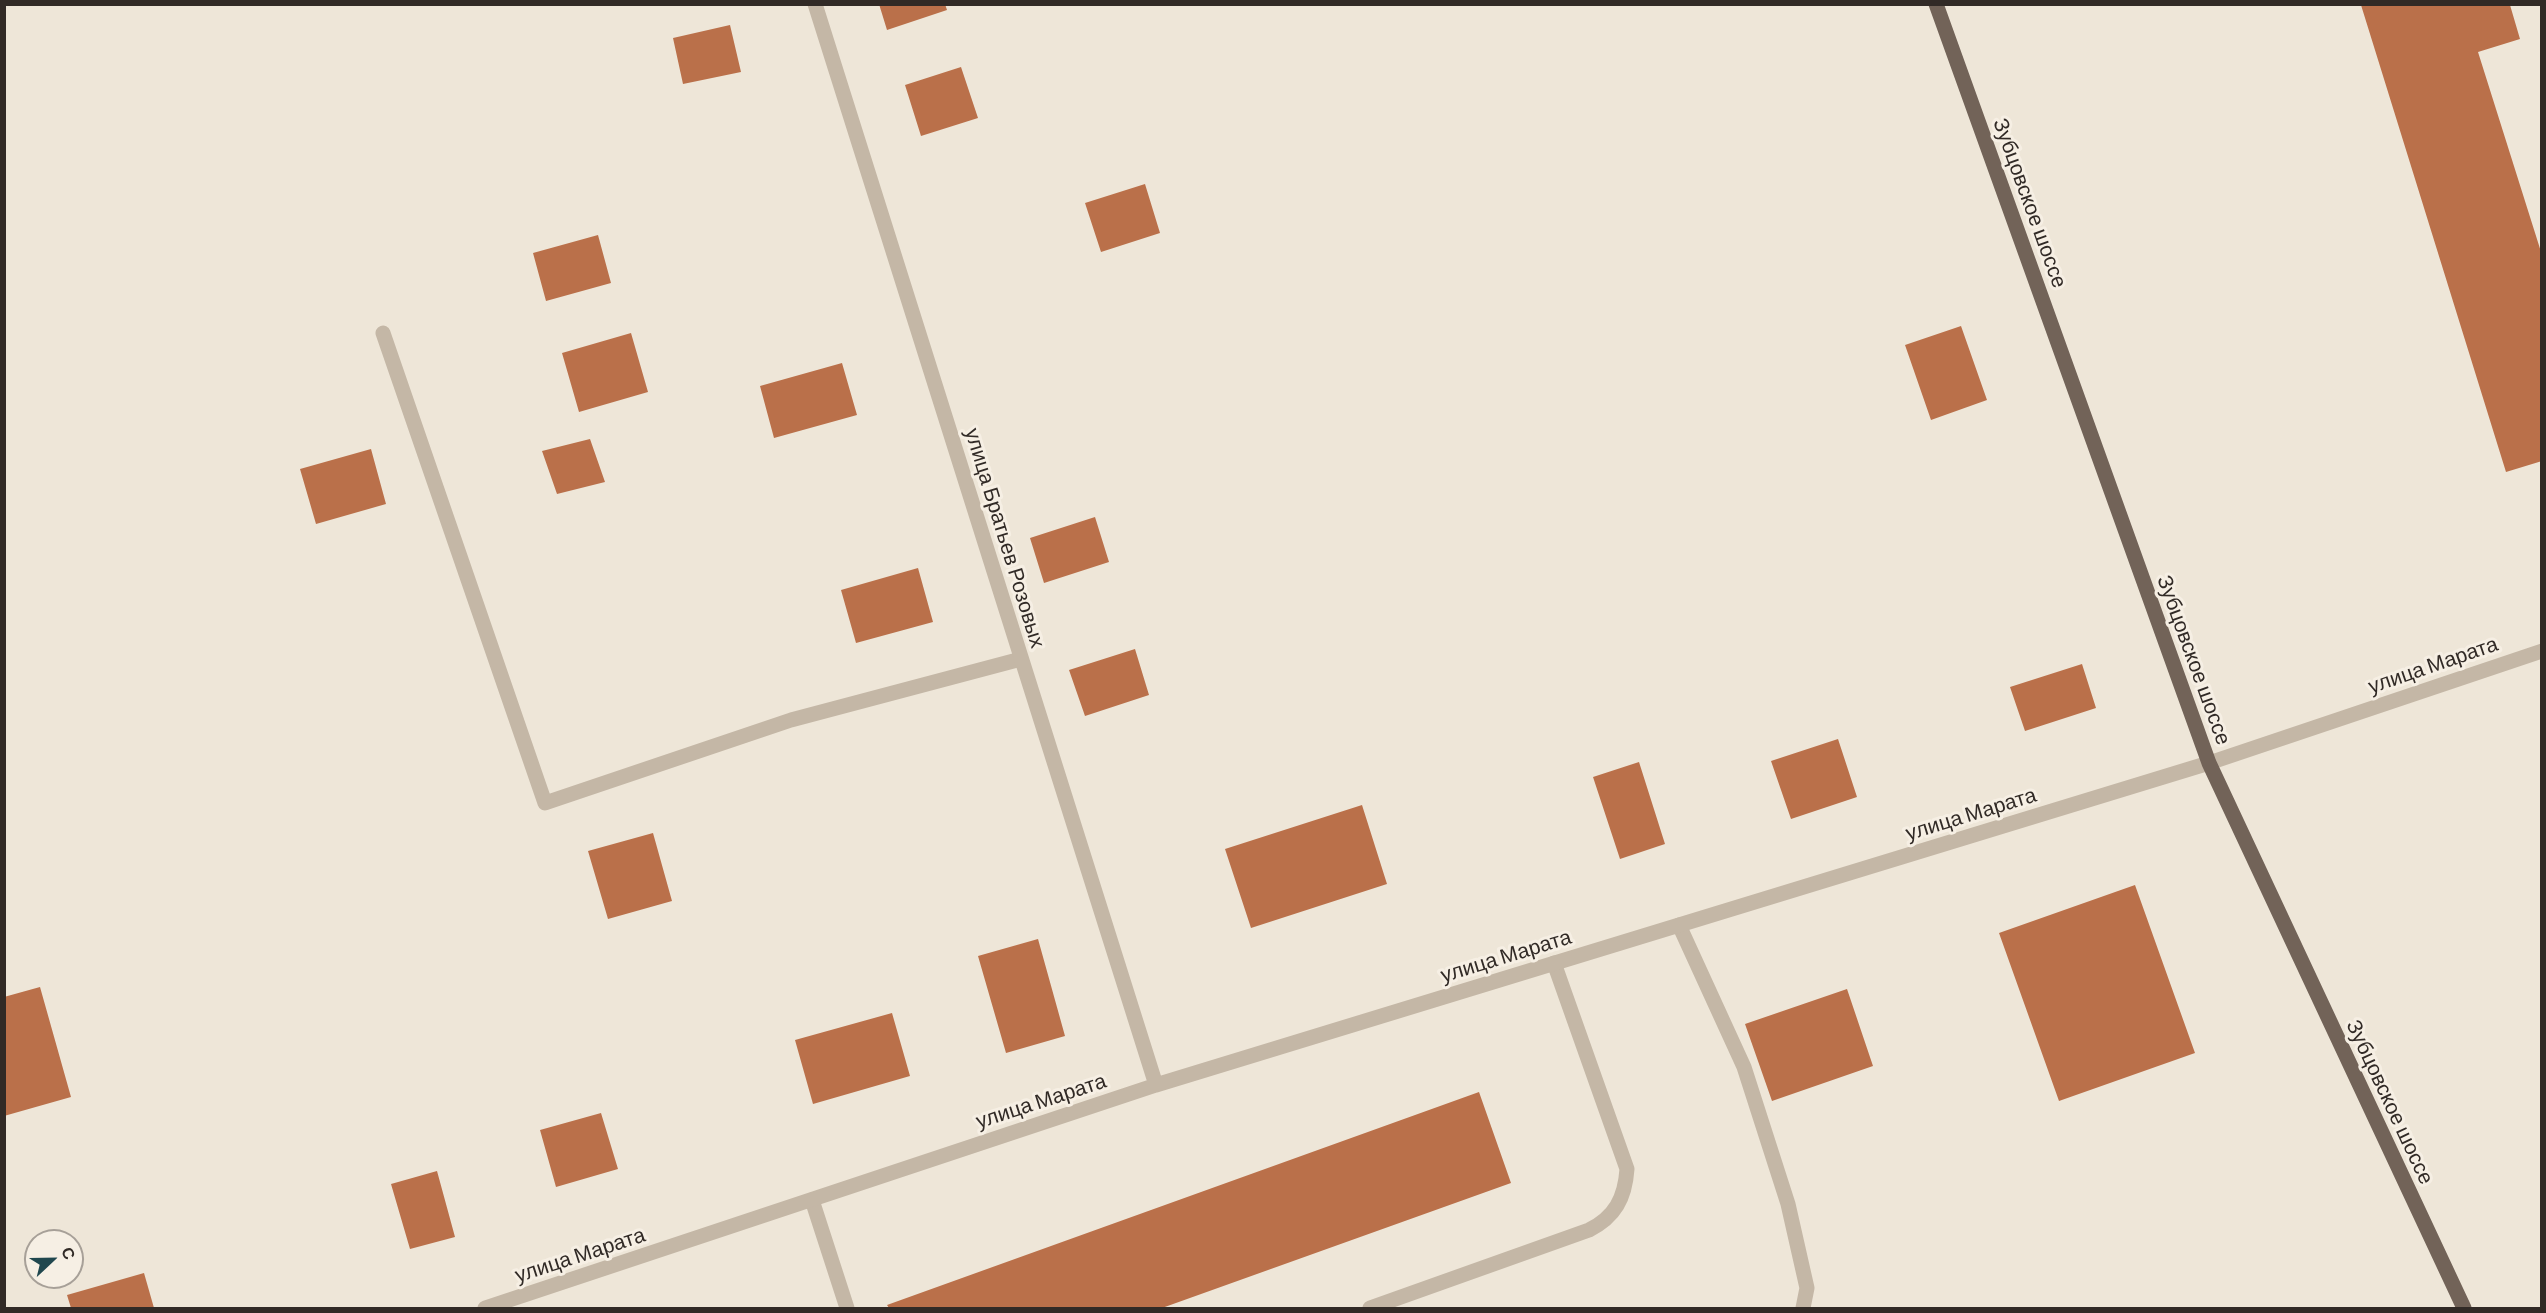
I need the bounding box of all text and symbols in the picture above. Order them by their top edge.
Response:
street label: Зубцовское шоссе [1988,115,2072,291]
street label: улица Братьев Розовых [960,425,1050,651]
street label: Зубцовское шоссе [2152,572,2236,748]
street label: улица Марата [2365,631,2501,699]
street label: улица Марата [1903,782,2039,846]
street label: улица Марата [1438,924,1574,988]
street label: Зубцовское шоссе [2341,1016,2439,1188]
street label: улица Марата [973,1068,1109,1134]
street label: улица Марата [512,1222,648,1288]
north arrow [24,1229,84,1289]
text: С [58,1244,80,1262]

